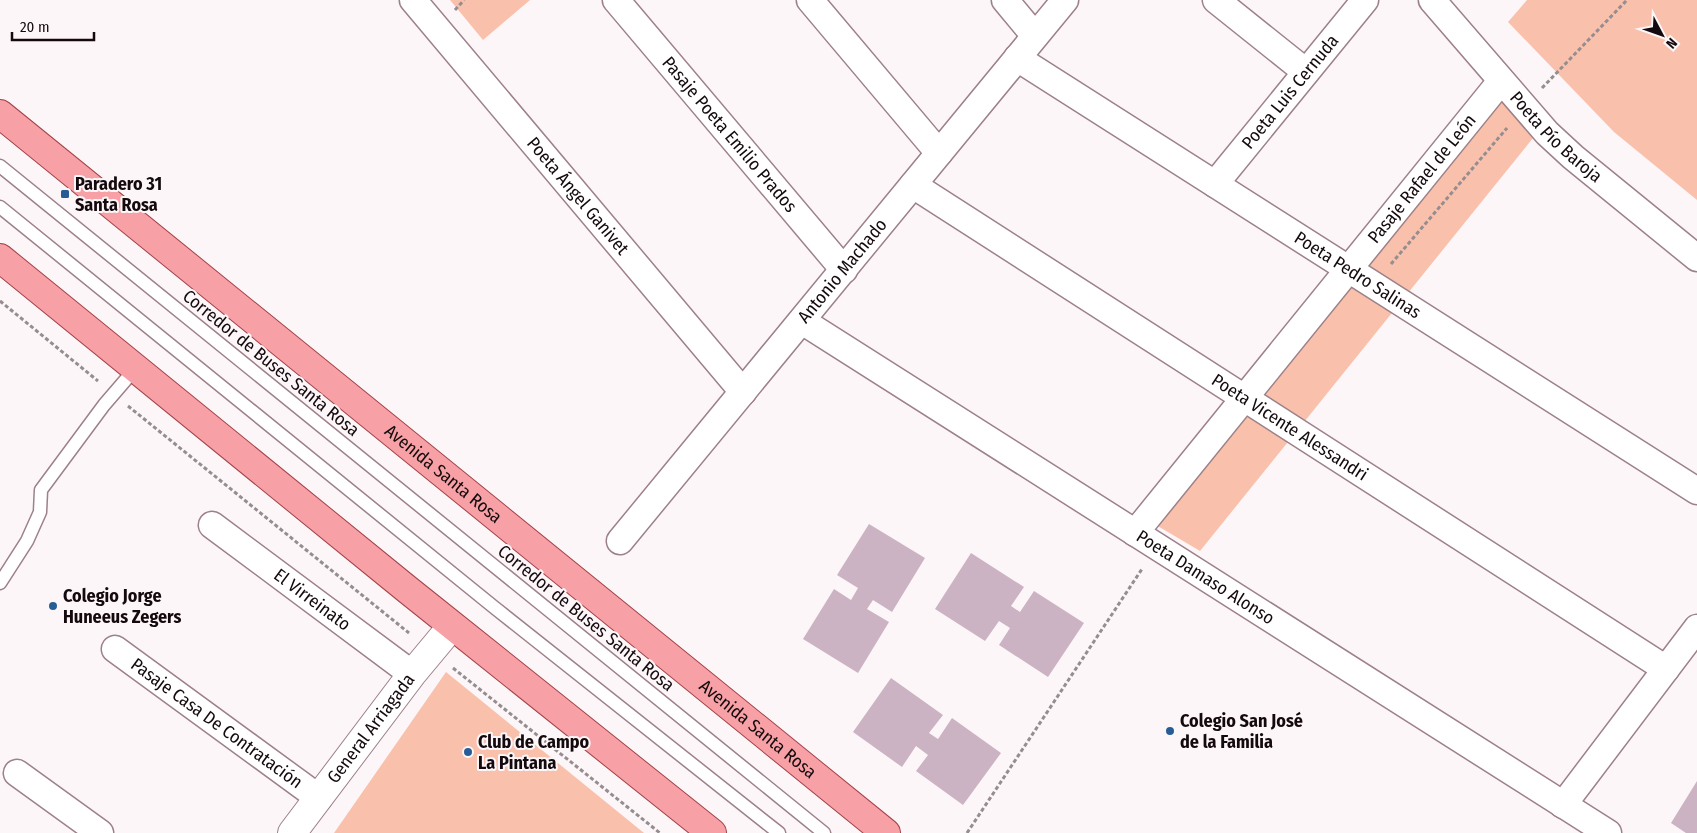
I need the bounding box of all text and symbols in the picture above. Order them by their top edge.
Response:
scale bar [12,10,95,42]
north arrow [1637,10,1687,60]
text: 20 m [20,18,50,36]
street label: Poeta Luis Cernuda [1237,30,1343,153]
text: N [1662,34,1681,52]
street label: Pasaje Poeta Emilio Prados [658,52,802,217]
street label: Poeta Pío Baroja [1505,87,1607,187]
street label: Pasaje Rafael de León [1363,110,1481,248]
street label: Poeta Ángel Ganivet [522,132,634,259]
place label: Paradero 31 Santa Rosa [75,173,162,216]
marker: Paradero 31 Santa Rosa [59,188,71,200]
street label: Antonio Machado [793,214,892,327]
street label: Poeta Pedro Salinas [1290,227,1425,324]
street label: Corredor de Buses Santa Rosa [178,285,364,441]
street label: Poeta Vicente Alessandri [1208,369,1372,486]
street label: Avenida Santa Rosa [380,420,507,528]
street label: Poeta Damaso Alonso [1132,525,1279,629]
street label: Corredor de Buses Santa Rosa [493,540,679,696]
street label: El Virreinato [270,564,355,635]
place label: Colegio Jorge Huneeus Zegers [63,585,182,628]
marker: Colegio Jorge Huneeus Zegers [47,600,59,612]
street label: Pasaje Casa De Contratación [127,653,307,793]
street label: General Arriagada [322,669,419,788]
street label: Avenida Santa Rosa [695,675,821,783]
place label: Colegio San José de la Familia [1180,710,1303,753]
marker: Colegio San José de la Familia [1164,725,1176,737]
place label: Club de Campo La Pintana [478,731,589,774]
marker: Club de Campo La Pintana [462,746,474,758]

